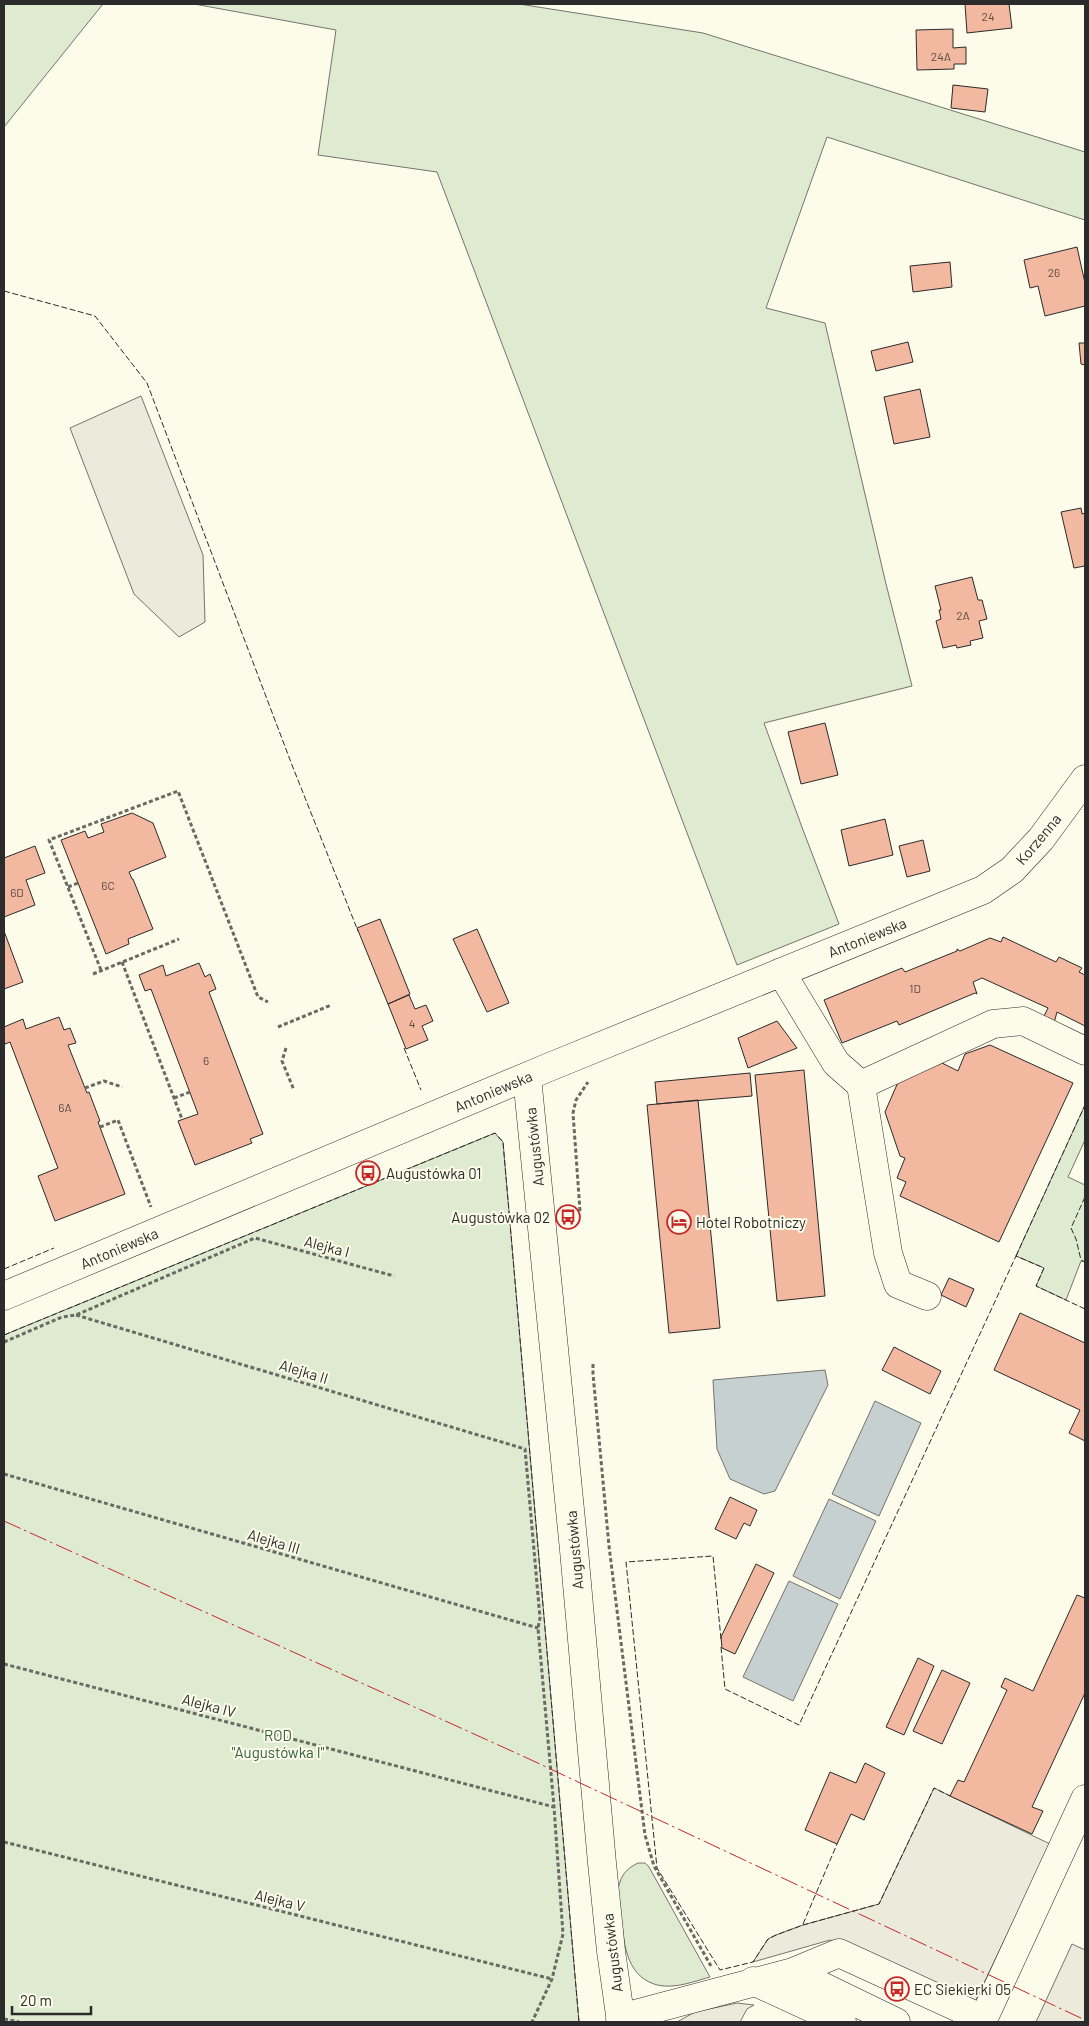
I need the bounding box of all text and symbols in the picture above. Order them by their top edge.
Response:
house number: 24 [981,9,995,23]
house number: 24A [931,49,951,63]
house number: 26 [1048,265,1060,279]
house number: 2A [956,608,970,622]
street label: Korzenna [1011,810,1065,868]
house number: 6C [101,878,115,892]
house number: 6D [10,885,24,899]
street label: Antoniewska [825,913,909,961]
house number: 1D [909,981,921,995]
house number: 4 [409,1016,415,1030]
house number: 6 [203,1053,209,1067]
street label: Antoniewska [451,1067,535,1115]
house number: 6A [58,1100,72,1114]
street label: Augustówka [521,1107,547,1187]
bus stop icon: Augustówka 01 [355,1160,381,1186]
place label: Augustówka 01 [386,1164,482,1182]
bus stop icon: Augustówka 02 [555,1204,581,1230]
place label: Augustówka 02 [451,1208,550,1226]
hotel icon: Hotel Robotniczy [666,1209,692,1235]
place label: Hotel Robotniczy [696,1213,806,1231]
street label: Antoniewska [77,1224,161,1272]
street label: Alejka I [302,1231,352,1261]
street label: Alejka II [277,1355,331,1387]
street label: Augustówka [562,1510,586,1590]
street label: Alejka III [246,1525,302,1557]
street label: Alejka IV [180,1689,238,1721]
park label: ROD "Augustówka I" [231,1726,325,1761]
street label: Alejka V [253,1885,307,1915]
street label: Augustówka [598,1913,626,1993]
bus stop icon: EC Siekierki 05 [884,1976,910,2002]
place label: EC Siekierki 05 [914,1980,1011,1998]
scale bar [12,1984,91,2016]
text: 20 m [20,1991,52,2009]

